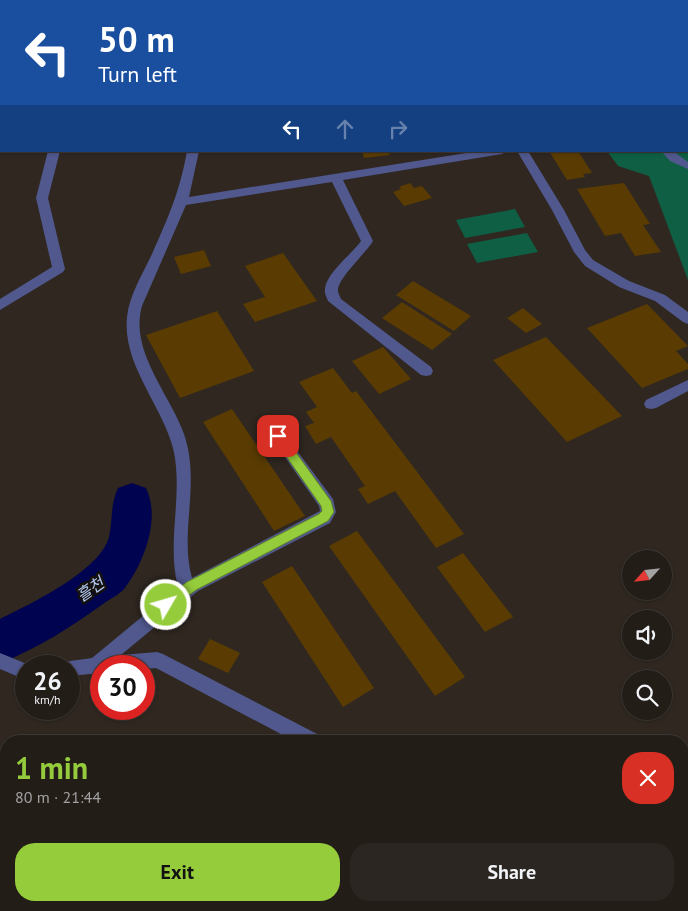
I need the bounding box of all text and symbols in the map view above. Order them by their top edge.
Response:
text: 50 m [98,16,175,62]
icon: left [15,20,80,85]
text: Turn left [98,60,177,88]
icon: left [278,115,306,143]
icon: ahead [331,115,359,143]
icon: right [384,115,412,143]
pin [257,415,299,457]
icon: arrive [264,422,292,450]
north arrow [622,550,672,600]
map controls [622,550,672,720]
water label: 흘천 [72,571,110,606]
position arrow [139,578,191,630]
button: sound [622,610,672,660]
speed limit sign: 30 [90,655,155,720]
text: 26 [33,665,62,697]
button: search [622,670,672,720]
text: km/h [34,692,61,707]
text: 1 min [15,748,88,787]
button: close [622,752,674,804]
text: 80 m · 21:44 [15,787,101,807]
button: Exit [15,843,340,901]
button: Share [350,843,674,901]

